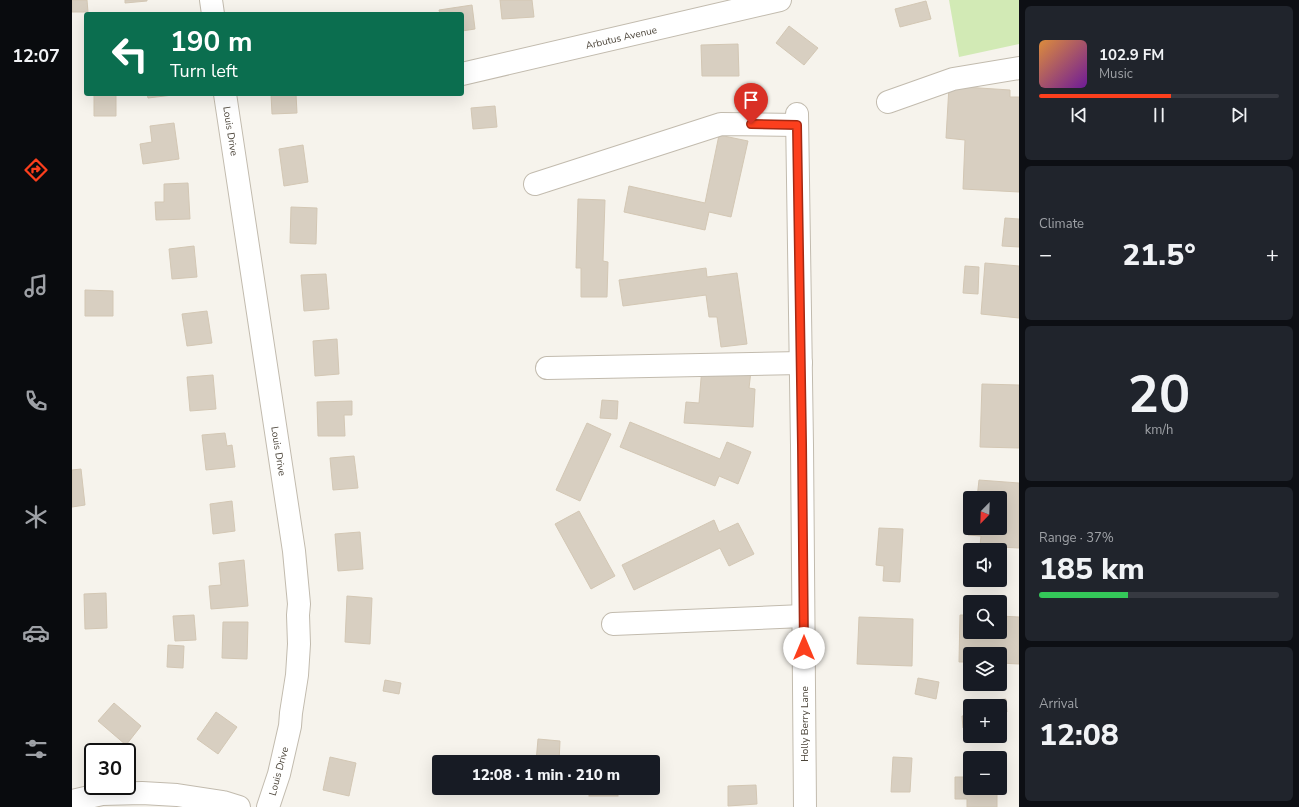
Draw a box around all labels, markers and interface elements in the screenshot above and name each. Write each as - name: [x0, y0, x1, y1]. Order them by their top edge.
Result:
- text: 190 m: [170, 23, 253, 61]
- street label: Arbutus Avenue: [584, 23, 658, 53]
- icon: left: [104, 28, 156, 80]
- text: 12:07: [12, 44, 60, 68]
- text: 102.9 FM: [1099, 45, 1164, 65]
- text: Turn left: [170, 59, 238, 83]
- text: Music: [1099, 65, 1133, 83]
- pin: [734, 83, 768, 124]
- icon: arrive: [740, 89, 762, 111]
- icon: previous: [1068, 104, 1090, 126]
- icon: pause: [1148, 104, 1170, 126]
- icon: next: [1228, 104, 1250, 126]
- street label: Louis Drive: [219, 105, 241, 157]
- icon: directions: [22, 156, 50, 184]
- text: Climate: [1039, 215, 1084, 233]
- text: 21.5°: [1122, 235, 1196, 276]
- text: −: [1039, 240, 1052, 270]
- text: +: [1266, 240, 1279, 270]
- icon: music: [22, 272, 50, 300]
- text: 20: [1128, 359, 1190, 430]
- icon: phone: [22, 387, 50, 415]
- text: km/h: [1145, 421, 1173, 439]
- street label: Louis Drive: [267, 425, 289, 477]
- north arrow: [963, 491, 1007, 535]
- map controls: [963, 491, 1007, 795]
- icon: climate: [22, 503, 50, 531]
- text: Range · 37%: [1039, 529, 1114, 547]
- button: sound: [963, 543, 1007, 587]
- text: 185 km: [1039, 549, 1145, 590]
- button: search: [963, 595, 1007, 639]
- icon: car: [22, 619, 50, 647]
- position arrow: [783, 627, 825, 669]
- button: layers: [963, 647, 1007, 691]
- street label: Holly Berry Lane: [798, 686, 812, 762]
- text: Arrival: [1039, 695, 1078, 713]
- button: +: [963, 699, 1007, 743]
- text: 12:08: [1039, 715, 1119, 756]
- icon: filters: [22, 735, 50, 763]
- speed limit sign: 30: [84, 743, 136, 795]
- street label: Louis Drive: [266, 745, 292, 797]
- button: −: [963, 751, 1007, 795]
- text: 12:08 · 1 min · 210 m: [472, 765, 620, 785]

